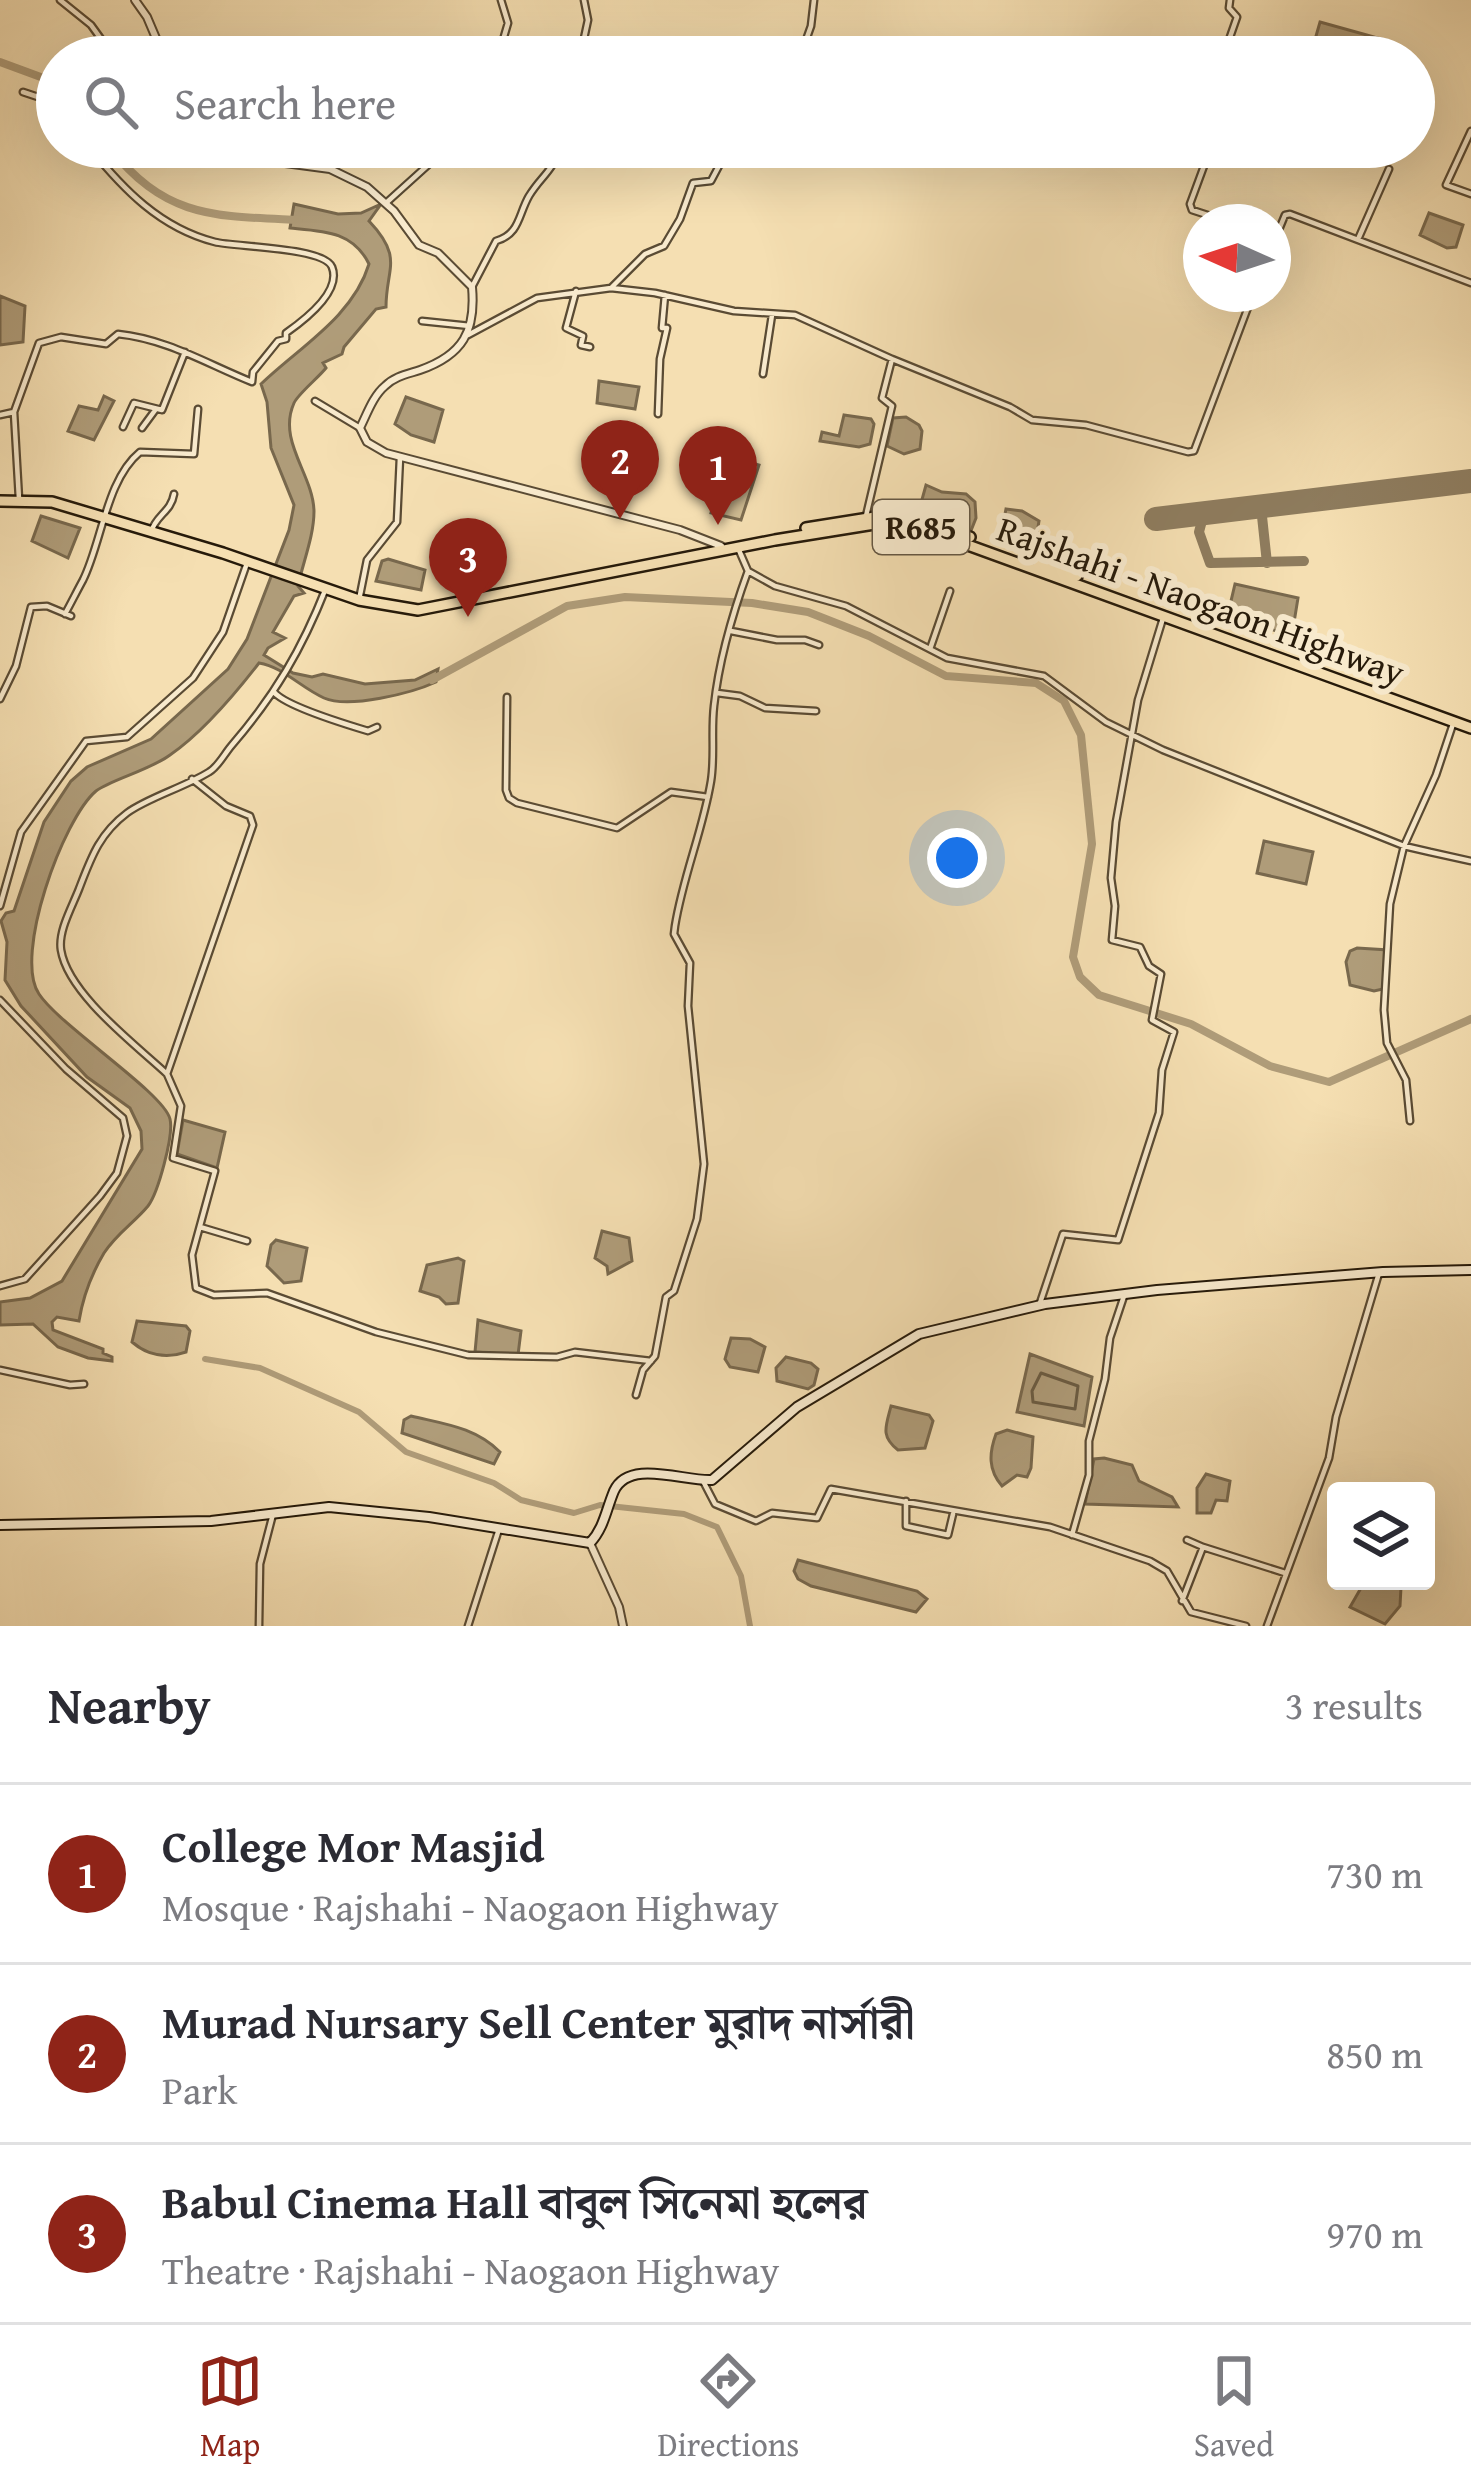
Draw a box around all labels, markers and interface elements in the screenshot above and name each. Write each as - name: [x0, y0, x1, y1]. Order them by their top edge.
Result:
- search box: [36, 36, 1435, 168]
- icon: search: [78, 69, 144, 135]
- text: Search here: [174, 70, 396, 135]
- north arrow: [1183, 204, 1291, 312]
- pin: 2: [581, 420, 659, 519]
- pin: 1: [679, 426, 757, 525]
- road number: R685: [873, 500, 969, 554]
- street label: Rajshahi - Naogaon Highway: [990, 501, 1412, 698]
- pin: 3: [429, 518, 507, 617]
- your location: [927, 828, 987, 888]
- map controls: [1327, 1482, 1435, 1590]
- button: layers: [1327, 1482, 1435, 1590]
- text: Nearby: [48, 1667, 211, 1742]
- text: 3 results: [1285, 1676, 1423, 1733]
- text: College Mor Masjid: [162, 1813, 545, 1878]
- text: 1: [77, 1845, 97, 1902]
- text: 730 m: [1326, 1845, 1423, 1902]
- text: Mosque · Rajshahi - Naogaon Highway: [162, 1878, 779, 1935]
- text: Murad Nursary Sell Center মুরাদ নার্সারী: [162, 1989, 915, 2054]
- text: 2: [77, 2025, 97, 2082]
- text: 850 m: [1326, 2025, 1423, 2082]
- text: Park: [162, 2061, 237, 2118]
- text: Babul Cinema Hall বাবুল সিনেমা হলের: [162, 2169, 868, 2234]
- text: 3: [77, 2205, 97, 2262]
- text: 970 m: [1326, 2205, 1423, 2262]
- text: Theatre · Rajshahi - Naogaon Highway: [162, 2241, 779, 2298]
- tab: Map: [197, 2348, 263, 2468]
- tab: Directions: [658, 2348, 799, 2468]
- tab: Saved: [1194, 2348, 1274, 2468]

